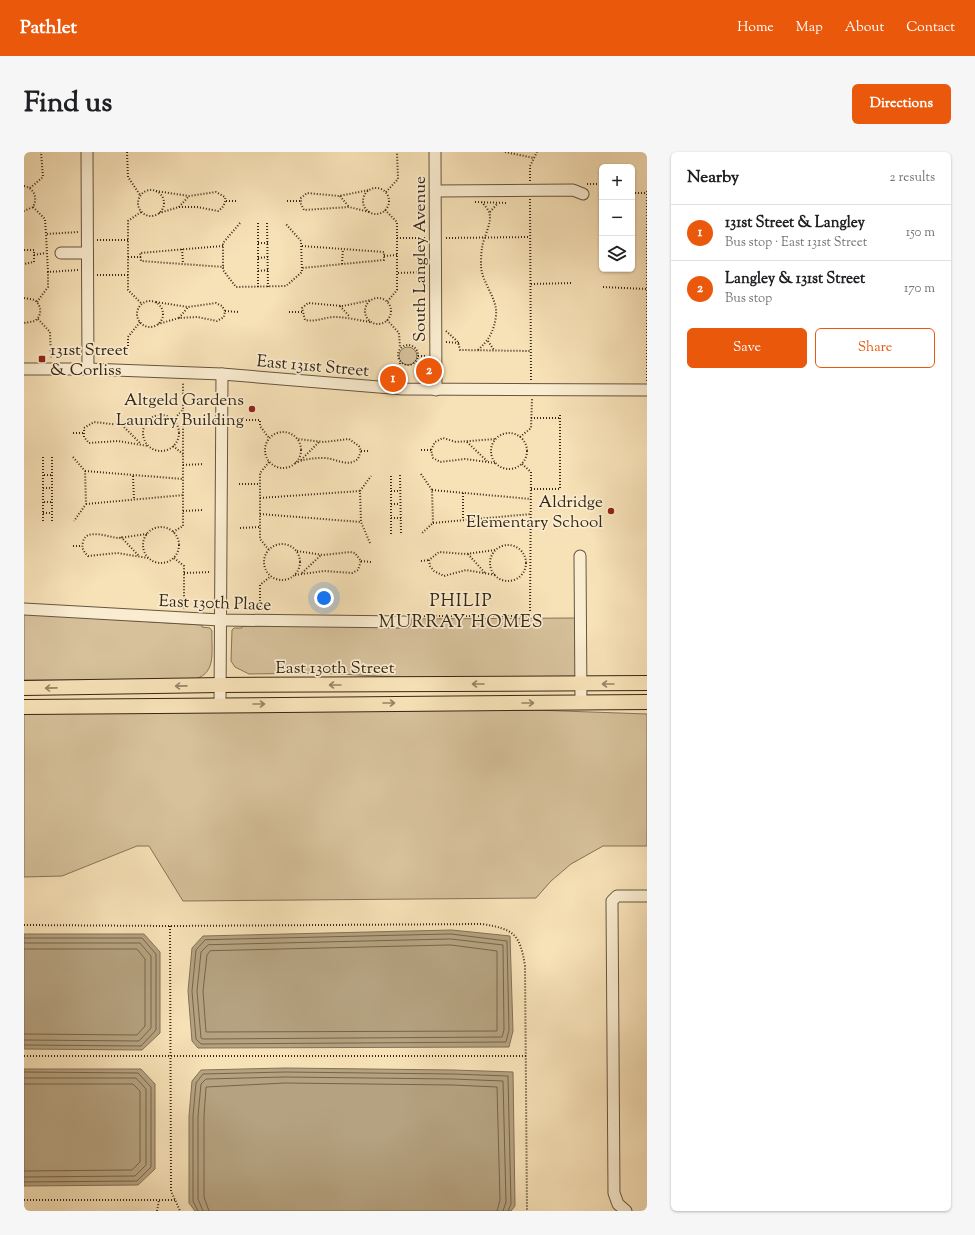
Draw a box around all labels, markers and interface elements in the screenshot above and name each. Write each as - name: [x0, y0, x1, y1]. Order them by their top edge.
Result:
- text: Pathlet: [20, 15, 77, 42]
- text: Home: [737, 18, 774, 38]
- text: Map: [796, 18, 823, 38]
- text: About: [845, 18, 884, 38]
- text: Contact: [906, 18, 955, 38]
- text: Find us: [24, 84, 112, 124]
- button: Directions: [852, 84, 951, 124]
- map controls: [599, 164, 635, 272]
- button: +: [599, 164, 635, 200]
- text: Nearby: [687, 166, 739, 190]
- text: 2 results: [890, 169, 935, 187]
- street label: South Langley Avenue: [409, 176, 433, 342]
- button: −: [599, 200, 635, 236]
- text: 131st Street & Langley: [725, 213, 865, 234]
- text: 1: [698, 224, 702, 242]
- text: 150 m: [906, 224, 935, 242]
- text: Bus stop · East 131st Street: [725, 234, 867, 252]
- button: layers: [599, 236, 635, 272]
- text: Langley & 131st Street: [725, 269, 865, 290]
- text: 2: [697, 280, 703, 298]
- text: 170 m: [904, 280, 935, 298]
- text: Bus stop: [725, 290, 772, 308]
- button: Save: [687, 328, 807, 368]
- button: Share: [815, 328, 935, 368]
- place label: 131st Street & Corliss: [50, 339, 129, 383]
- street label: East 131st Street: [256, 350, 370, 384]
- marker: 131st Street & Corliss: [37, 354, 47, 364]
- pin: 2: [416, 356, 442, 386]
- pin: 1: [380, 364, 406, 394]
- place label: Altgeld Gardens Laundry Building: [116, 389, 244, 433]
- marker: Altgeld Gardens Laundry Building: [247, 404, 257, 414]
- place label: Aldridge Elementary School: [466, 491, 603, 535]
- marker: Aldridge Elementary School: [606, 506, 616, 516]
- your location: [314, 588, 334, 608]
- district label: PHILIP MURRAY HOMES: [378, 589, 544, 636]
- street label: East 130th Place: [158, 590, 272, 618]
- street label: East 130th Street: [276, 657, 395, 681]
- one-way arrow: [472, 680, 485, 688]
- one-way arrow: [602, 680, 615, 688]
- one-way arrow: [329, 681, 342, 689]
- one-way arrow: [175, 682, 188, 690]
- one-way arrow: [45, 684, 58, 692]
- one-way arrow: [382, 699, 395, 707]
- one-way arrow: [521, 699, 534, 707]
- one-way arrow: [252, 700, 265, 708]

